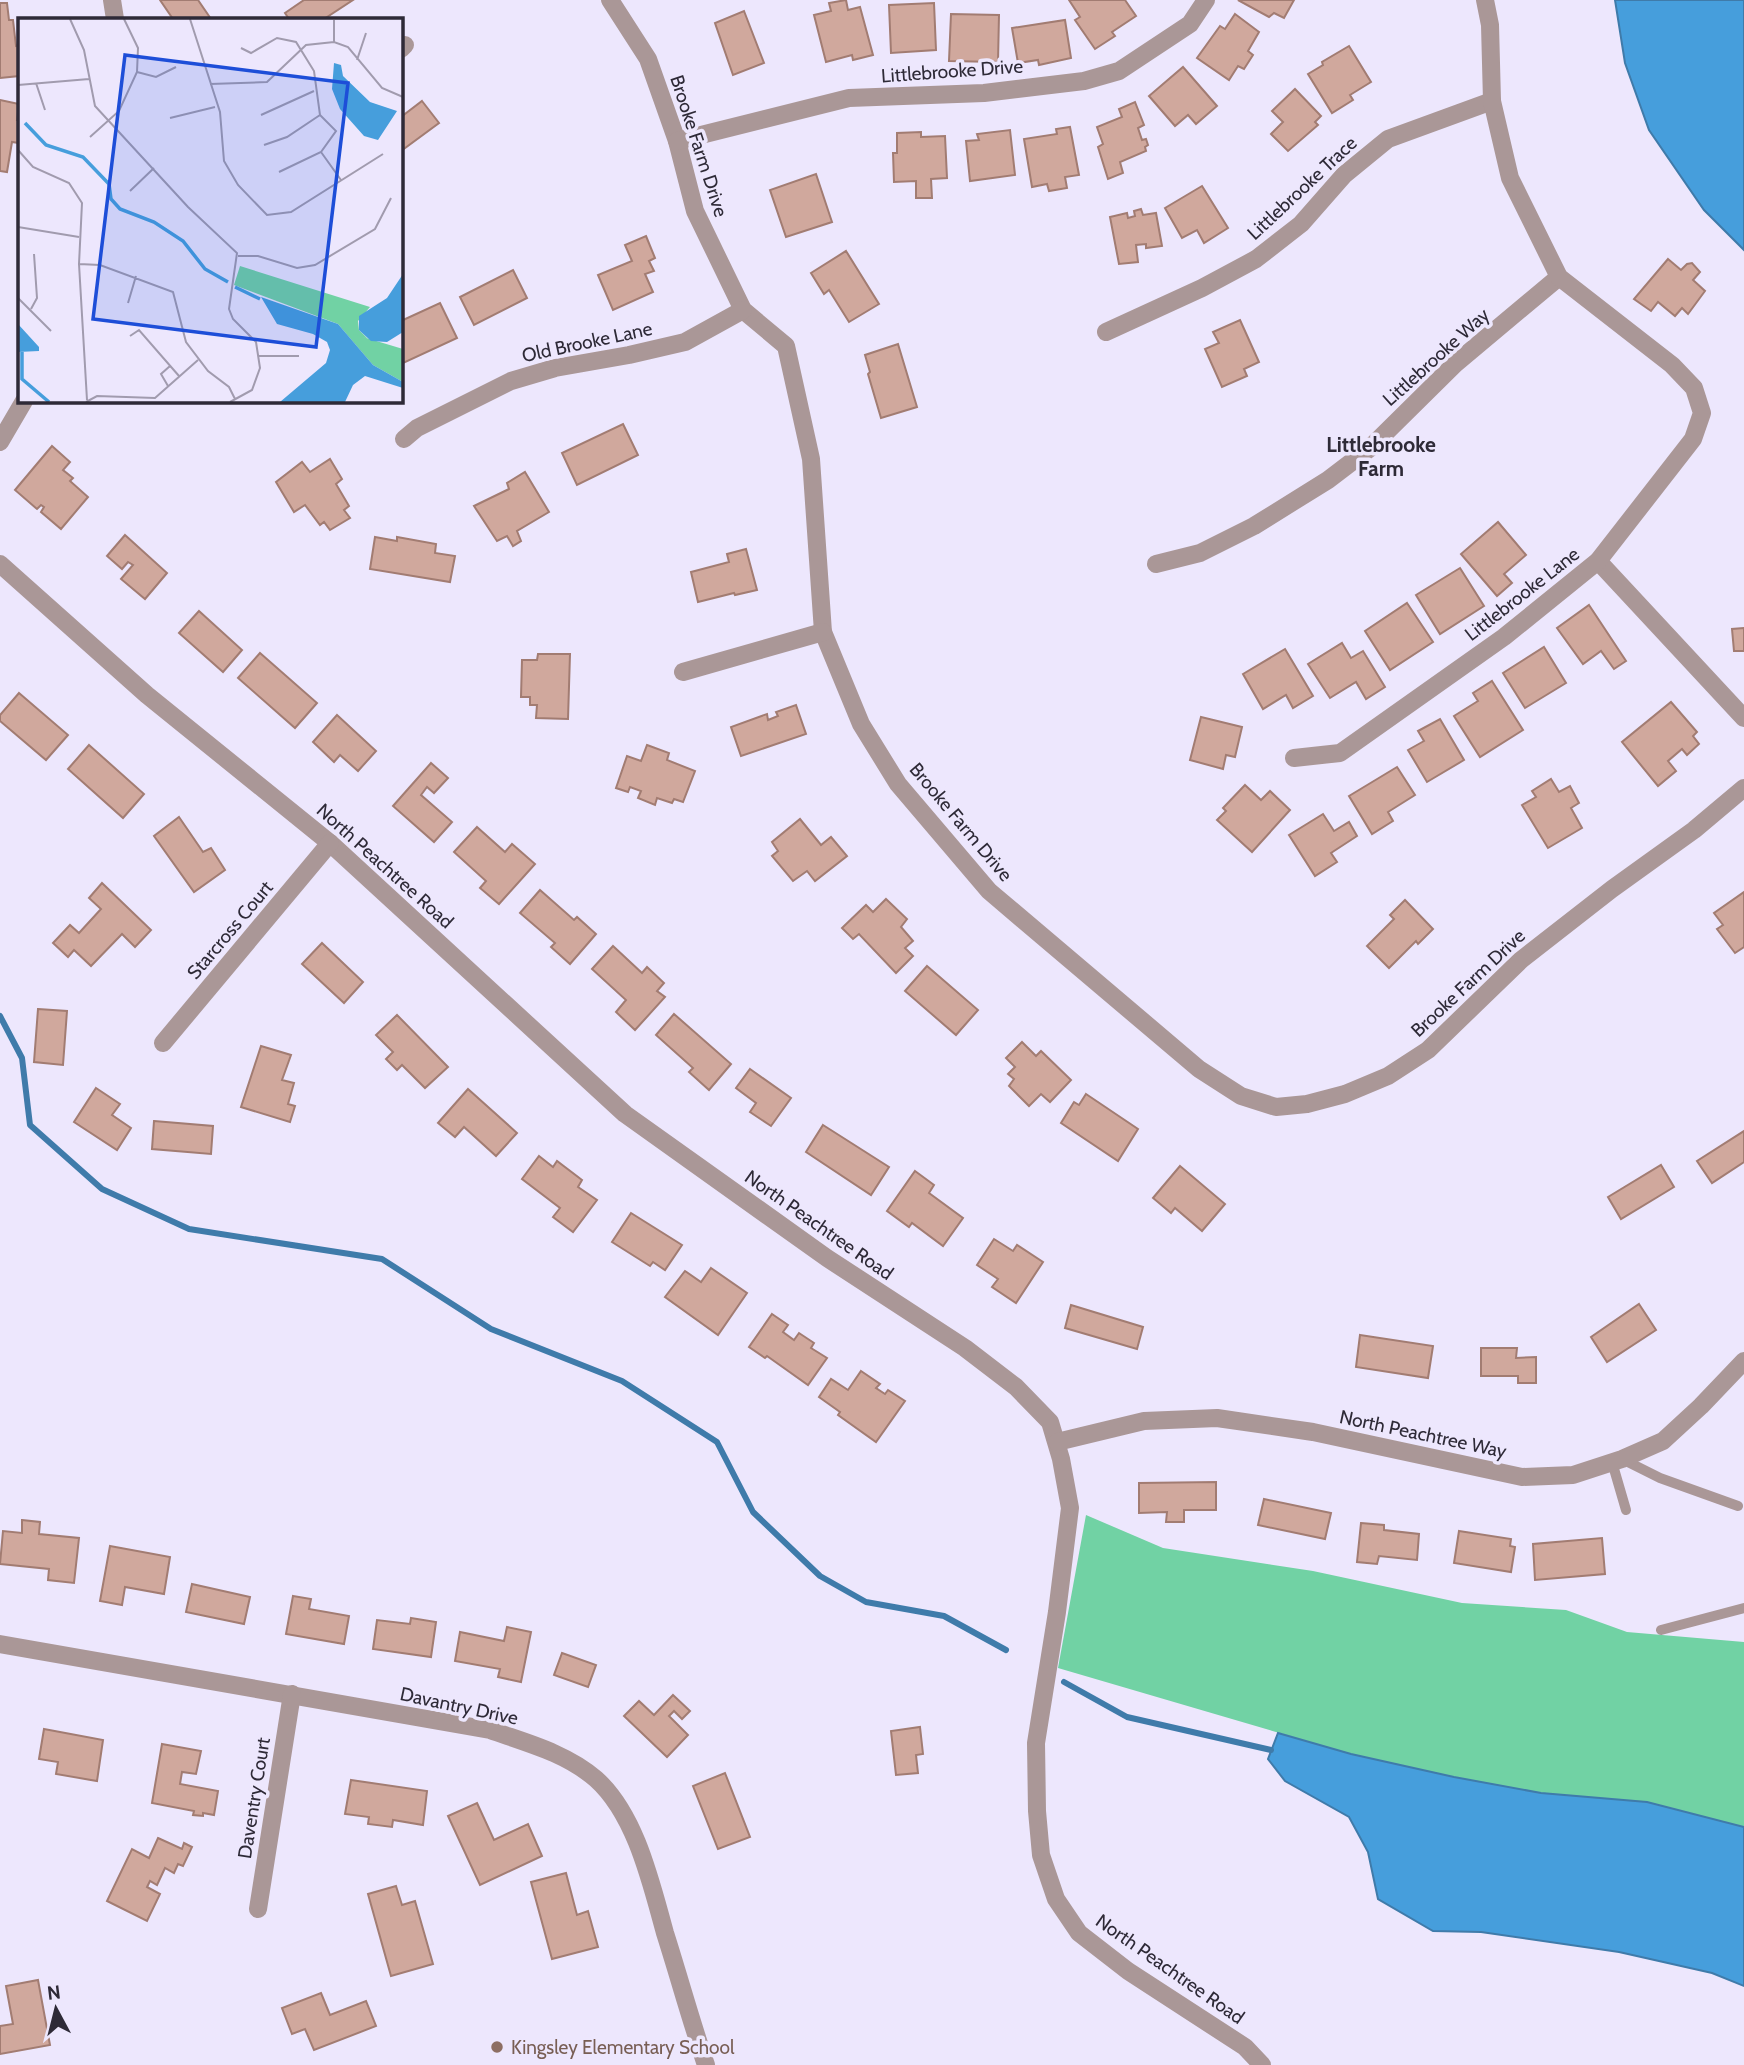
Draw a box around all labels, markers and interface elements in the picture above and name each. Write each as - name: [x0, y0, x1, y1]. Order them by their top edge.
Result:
- inset map: [18, 18, 402, 402]
- street label: Littlebrooke Drive: [880, 55, 1024, 87]
- street label: Brooke Farm Drive: [665, 72, 733, 220]
- street label: Littlebrooke Trace: [1242, 131, 1362, 245]
- street label: Littlebrooke Way: [1378, 303, 1494, 411]
- street label: Old Brooke Lane: [520, 317, 655, 367]
- district label: Littlebrooke Farm: [1326, 432, 1436, 481]
- street label: Littlebrooke Lane: [1460, 542, 1584, 646]
- street label: Brooke Farm Drive: [905, 758, 1017, 886]
- street label: North Peachtree Road: [312, 799, 458, 933]
- street label: Starcross Court: [182, 876, 278, 984]
- street label: Brooke Farm Drive: [1406, 924, 1530, 1042]
- street label: North Peachtree Road: [740, 1165, 898, 1285]
- street label: North Peachtree Way: [1337, 1405, 1509, 1463]
- street label: Davantry Drive: [398, 1682, 520, 1730]
- street label: Daventry Court: [233, 1735, 275, 1860]
- street label: North Peachtree Road: [1091, 1909, 1249, 2029]
- north arrow: [21, 1974, 91, 2044]
- text: N: [46, 1980, 62, 2005]
- place label: Kingsley Elementary School: [511, 2036, 735, 2059]
- marker: Kingsley Elementary School: [489, 2039, 505, 2055]

